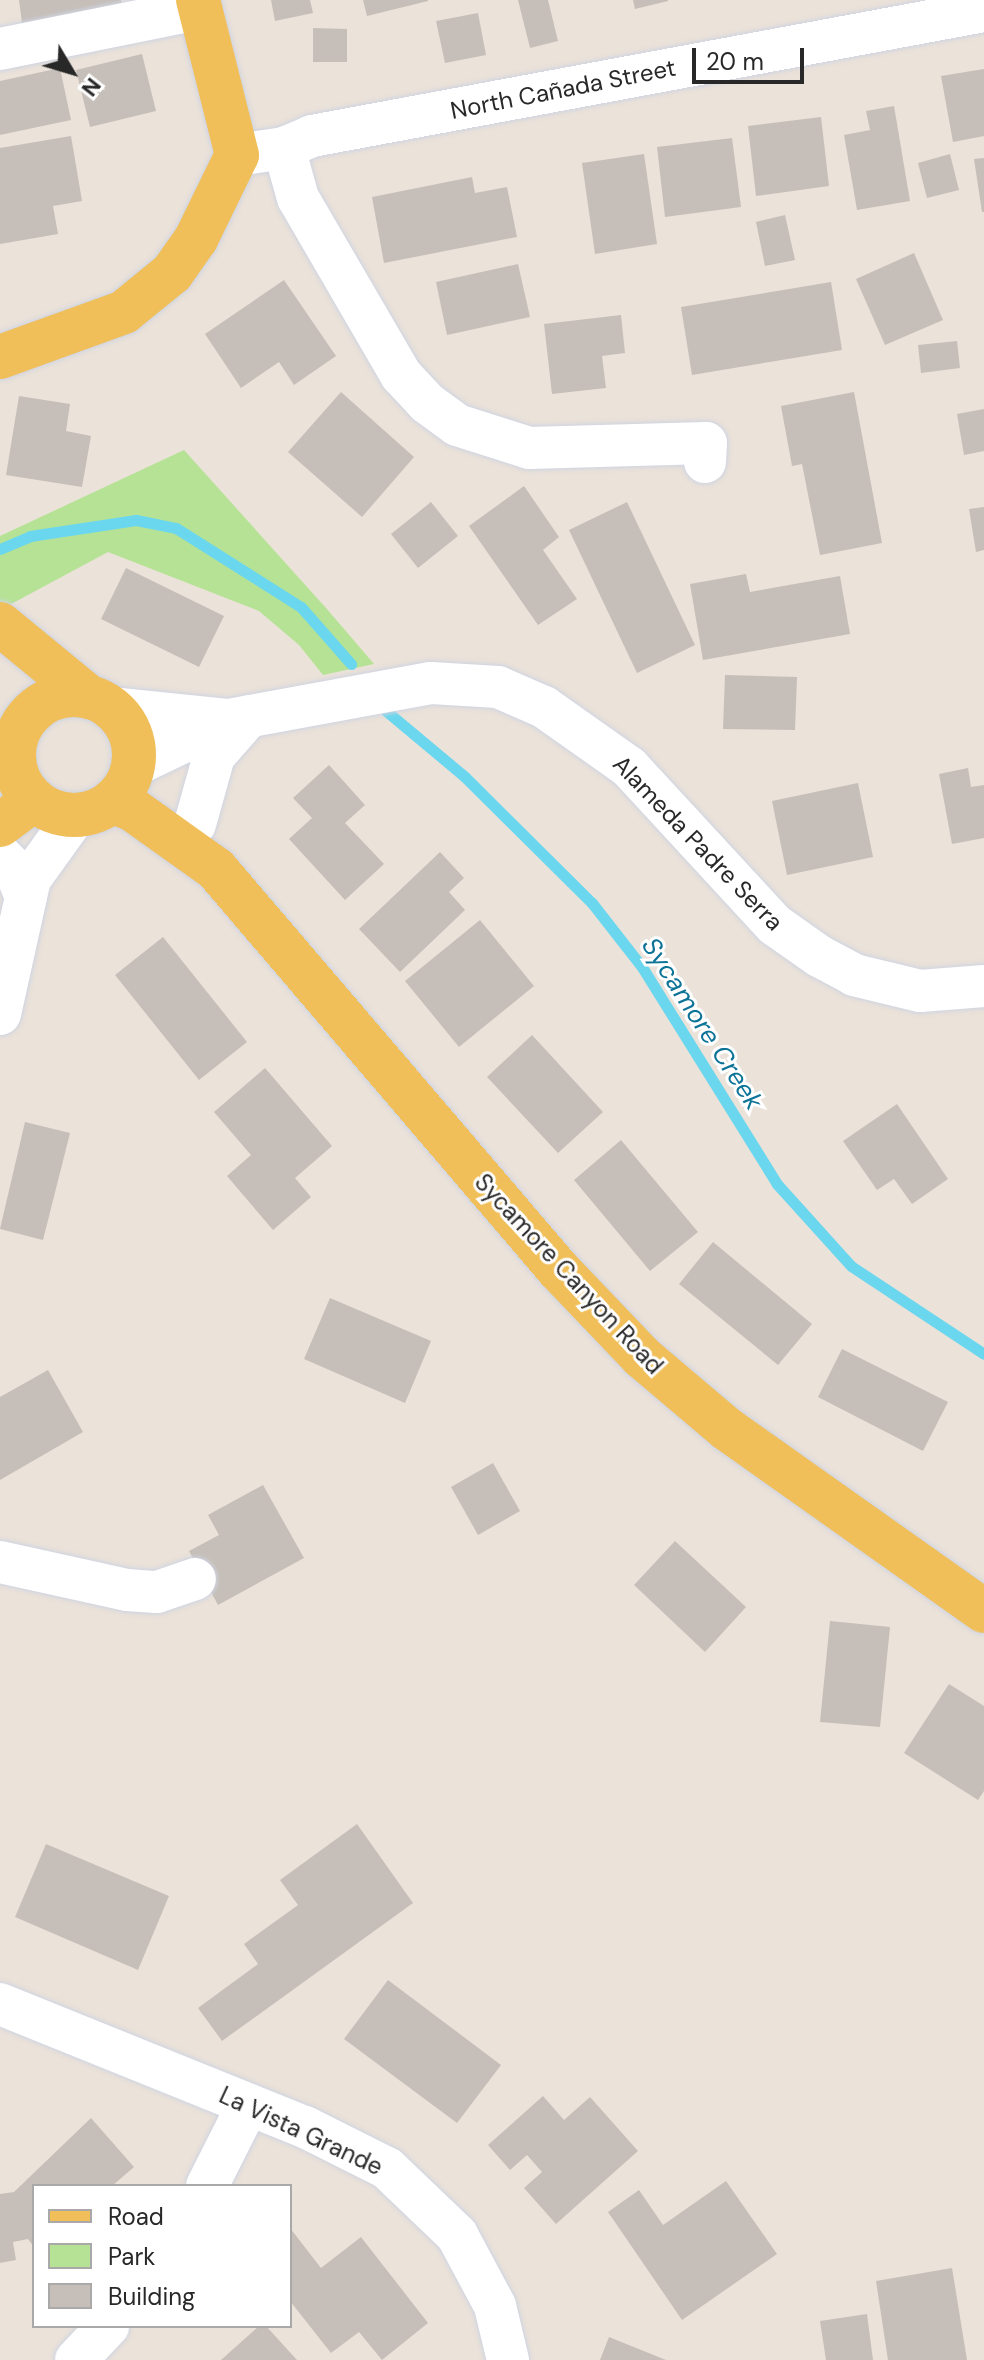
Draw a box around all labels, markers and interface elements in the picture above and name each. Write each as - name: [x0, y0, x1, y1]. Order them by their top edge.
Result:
- north arrow: [32, 32, 112, 112]
- scale bar: [696, 32, 808, 82]
- text: 20 m: [706, 46, 764, 77]
- street label: North Cañada Street: [448, 53, 678, 125]
- text: N: [75, 72, 108, 102]
- street label: Alameda Padre Serra: [607, 750, 789, 936]
- water label: Sycamore Creek: [635, 932, 769, 1116]
- street label: Sycamore Canyon Road: [469, 1168, 669, 1380]
- street label: La Vista Grande: [215, 2081, 387, 2181]
- legend: [32, 2184, 292, 2328]
- text: Road: [108, 2201, 164, 2232]
- text: Park: [108, 2241, 155, 2272]
- text: Building: [108, 2281, 195, 2312]

